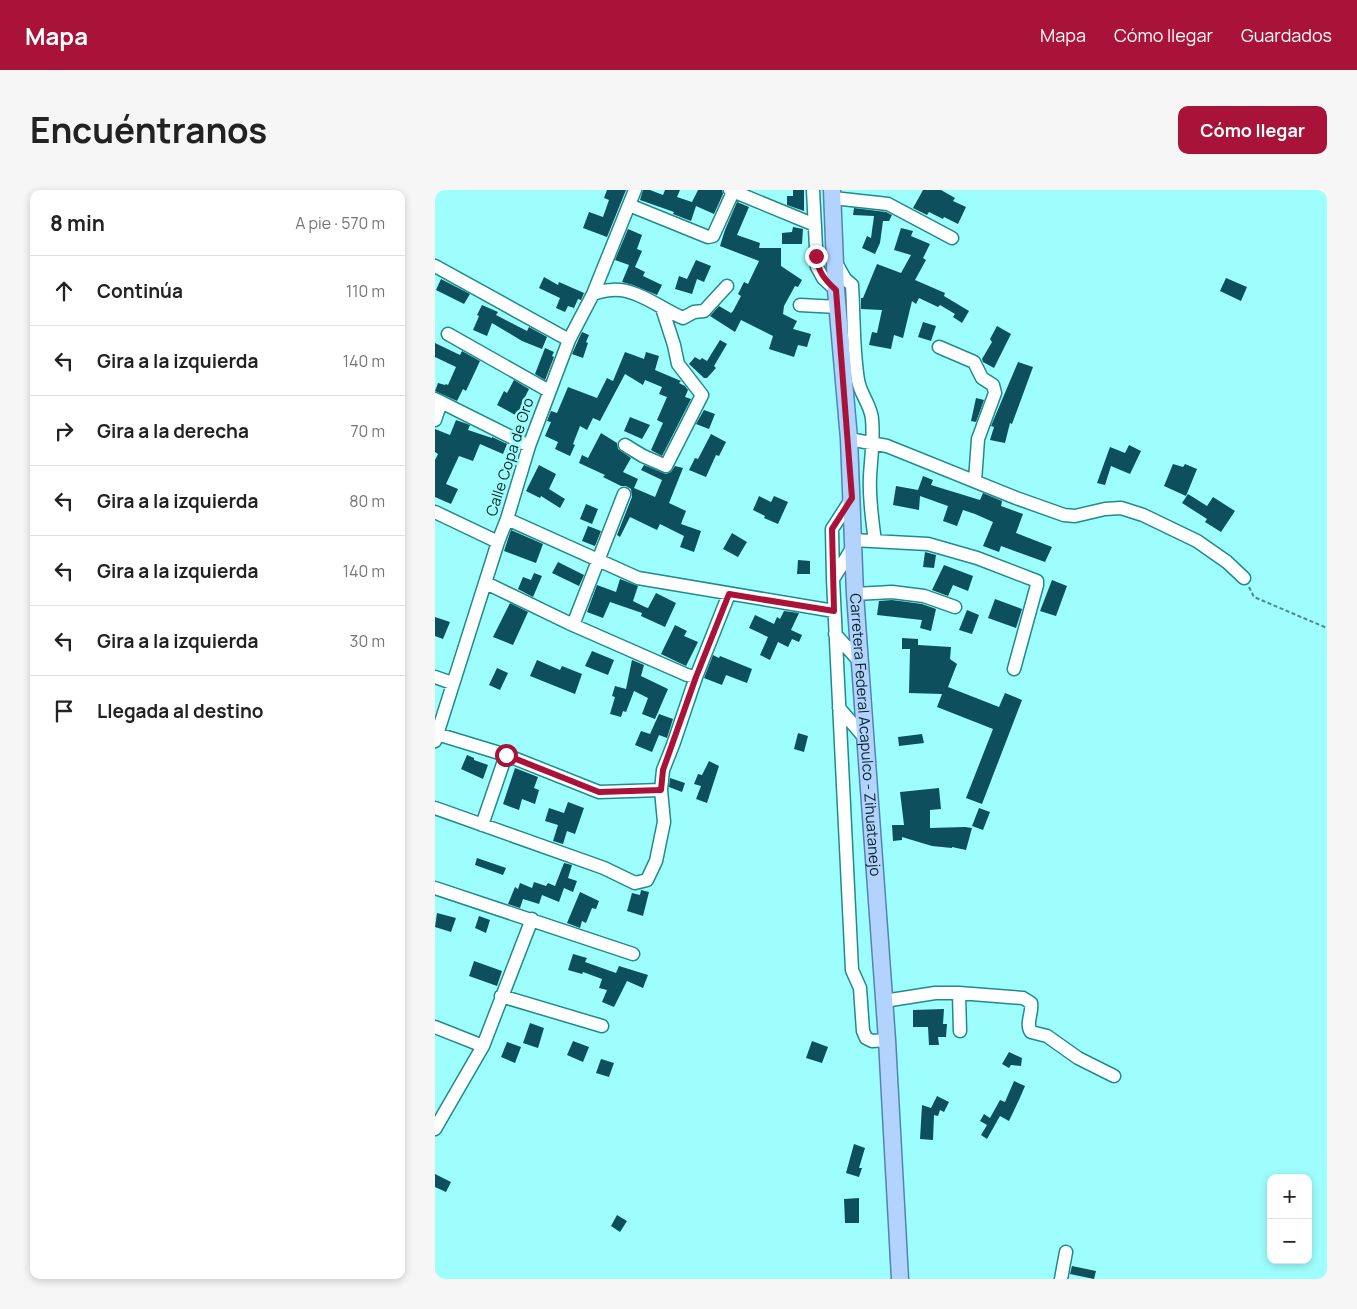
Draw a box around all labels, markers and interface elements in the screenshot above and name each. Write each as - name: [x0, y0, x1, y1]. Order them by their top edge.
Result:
- text: Mapa: [25, 19, 88, 52]
- text: Mapa: [1040, 23, 1086, 47]
- text: Cómo llegar: [1114, 23, 1213, 47]
- text: Guardados: [1241, 23, 1332, 47]
- text: Encuéntranos: [30, 106, 267, 154]
- button: Cómo llegar: [1178, 106, 1327, 154]
- text: 8 min: [50, 209, 105, 237]
- text: A pie · 570 m: [295, 212, 385, 234]
- route end: [805, 245, 828, 268]
- icon: ahead: [50, 277, 78, 305]
- text: Continúa: [97, 278, 183, 304]
- text: 110 m: [346, 280, 385, 302]
- icon: left: [50, 347, 78, 375]
- text: Gira a la izquierda: [97, 348, 258, 374]
- text: 140 m: [343, 350, 385, 372]
- street label: Calle Copa de Oro: [480, 395, 539, 519]
- icon: right: [50, 417, 78, 445]
- text: Gira a la derecha: [97, 418, 249, 444]
- text: 70 m: [350, 420, 385, 442]
- icon: left: [50, 487, 78, 515]
- text: Gira a la izquierda: [97, 488, 258, 514]
- text: 80 m: [349, 490, 385, 512]
- icon: left: [50, 557, 78, 585]
- text: Gira a la izquierda: [97, 558, 258, 584]
- text: 140 m: [343, 560, 385, 582]
- street label: Carretera Federal Acapulco - Zihuatanejo: [845, 593, 886, 877]
- icon: left: [50, 627, 78, 655]
- text: Gira a la izquierda: [97, 628, 258, 654]
- text: 30 m: [350, 630, 385, 652]
- icon: arrive: [50, 697, 78, 725]
- text: Llegada al destino: [97, 698, 264, 724]
- route start: [495, 744, 518, 767]
- map controls: [1267, 1174, 1312, 1264]
- button: +: [1267, 1174, 1312, 1219]
- button: −: [1267, 1219, 1312, 1264]

